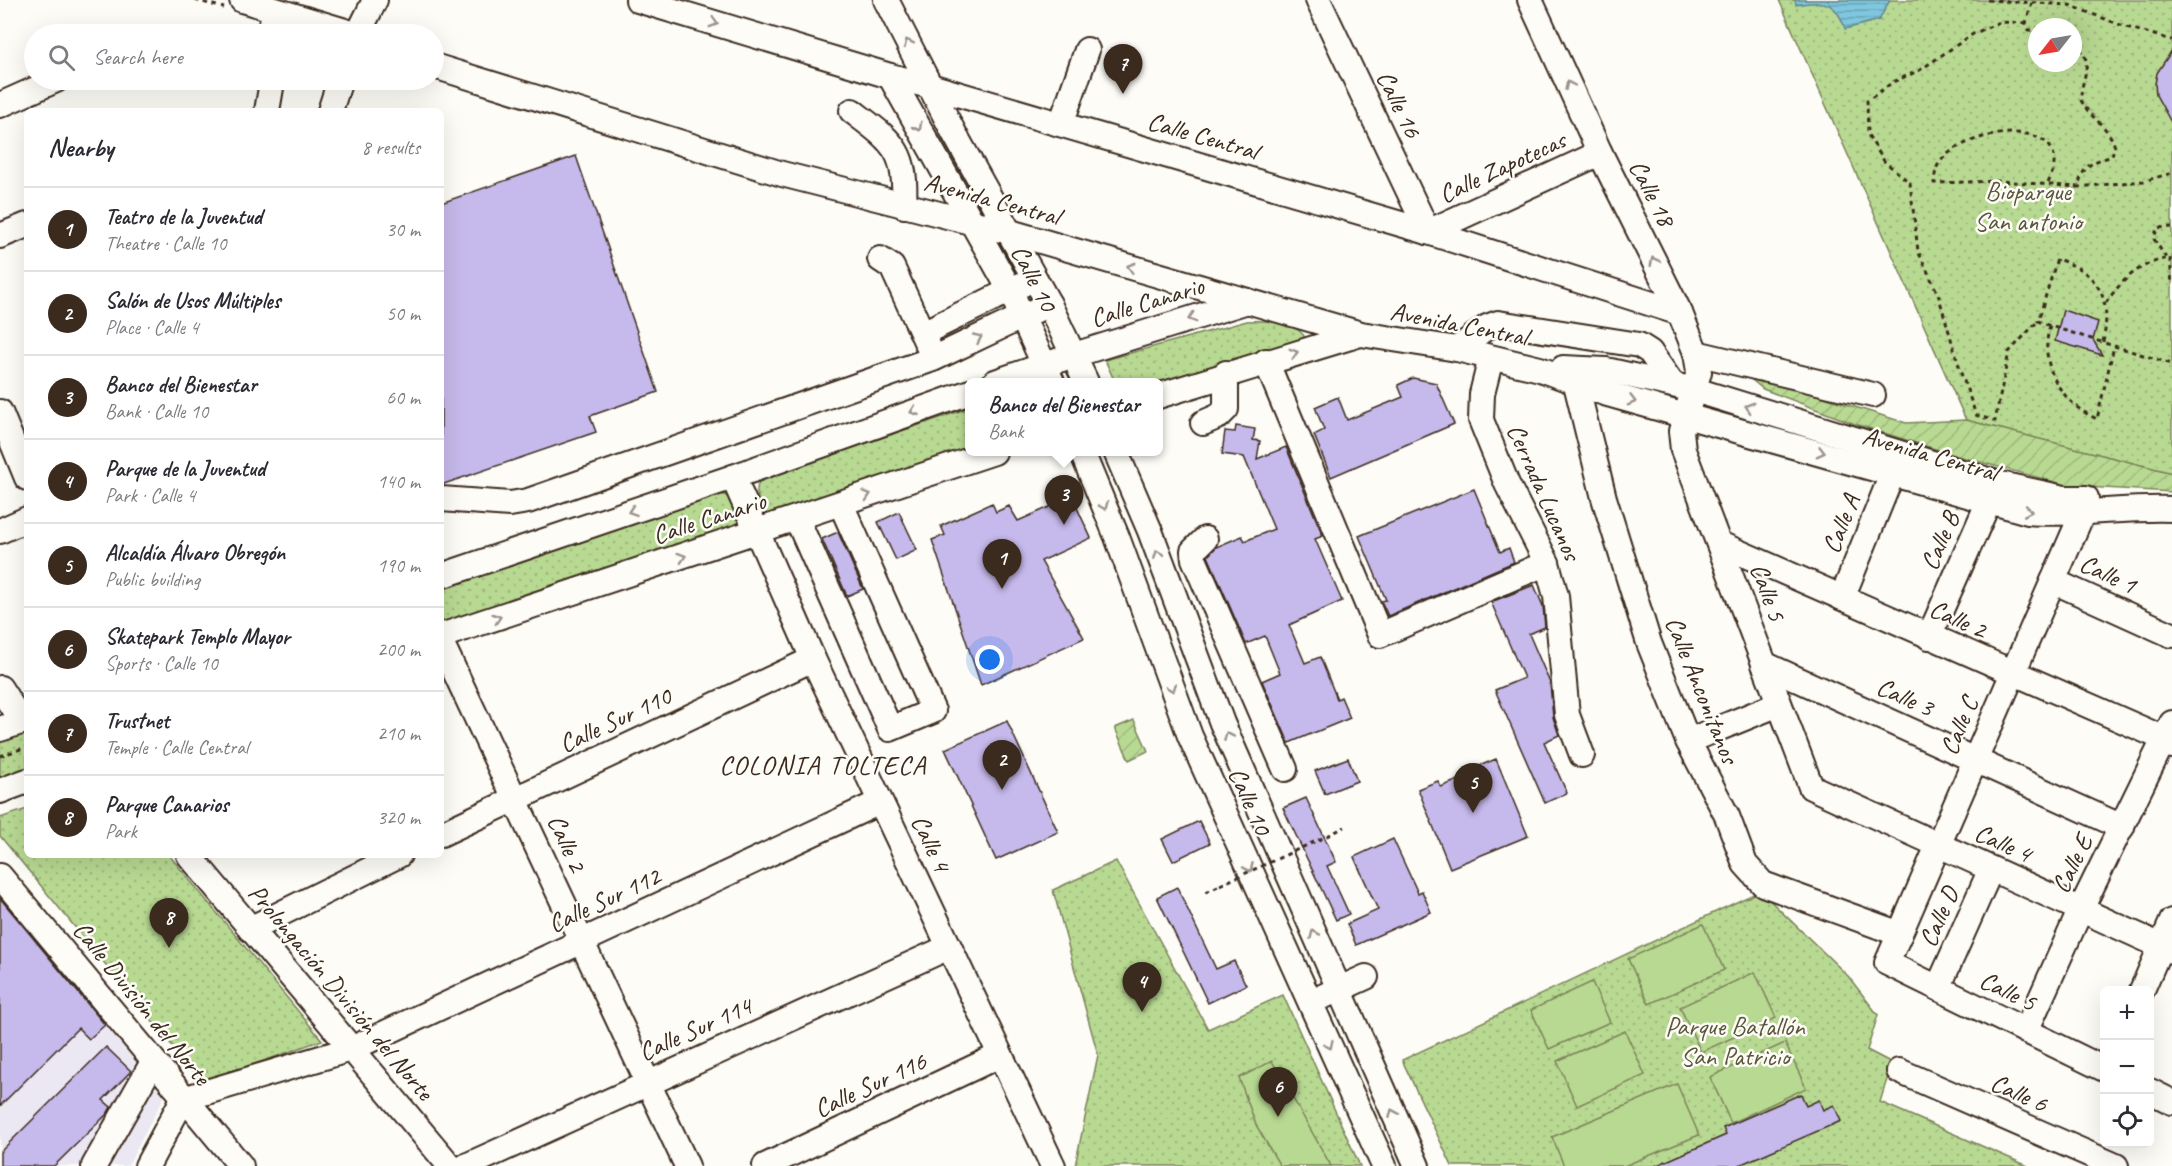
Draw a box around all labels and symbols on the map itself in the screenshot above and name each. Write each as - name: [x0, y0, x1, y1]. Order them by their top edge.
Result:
- one-way arrow: [708, 16, 719, 28]
- north arrow: [2028, 18, 2082, 72]
- one-way arrow: [904, 39, 915, 49]
- pin: 7: [1104, 44, 1142, 94]
- street label: Calle 16: [1369, 65, 1430, 144]
- one-way arrow: [1564, 80, 1576, 91]
- street label: Calle Central: [1144, 104, 1267, 169]
- one-way arrow: [911, 121, 923, 132]
- street label: Calle Zapotecas: [1433, 122, 1573, 211]
- street label: Calle 18: [1621, 154, 1684, 234]
- street label: Avenida Central: [921, 165, 1068, 234]
- park label: Bioparque San antonio: [1974, 175, 2085, 238]
- street label: Calle 10: [1003, 239, 1066, 319]
- one-way arrow: [1649, 256, 1661, 267]
- one-way arrow: [1126, 262, 1137, 274]
- street label: Calle Canario: [1086, 269, 1209, 335]
- street label: Avenida Central: [1388, 295, 1535, 354]
- one-way arrow: [1187, 311, 1198, 323]
- one-way arrow: [972, 333, 983, 345]
- one-way arrow: [1289, 347, 1299, 360]
- one-way arrow: [1627, 393, 1637, 406]
- one-way arrow: [1744, 401, 1755, 414]
- one-way arrow: [910, 404, 920, 417]
- street label: Cerrada Lucanos: [1499, 419, 1590, 567]
- street label: Avenida Central: [1859, 419, 2006, 490]
- one-way arrow: [1815, 445, 1826, 457]
- pin: 3: [1044, 476, 1084, 525]
- street label: Calle Canario: [648, 484, 771, 552]
- street label: Calle A: [1814, 488, 1868, 558]
- one-way arrow: [861, 489, 872, 502]
- one-way arrow: [1097, 499, 1109, 510]
- one-way arrow: [627, 504, 638, 517]
- one-way arrow: [2024, 504, 2033, 516]
- street label: Calle B: [1913, 505, 1968, 575]
- pin: 1: [982, 540, 1022, 589]
- street label: Calle 1: [2074, 547, 2143, 602]
- one-way arrow: [1153, 549, 1166, 560]
- one-way arrow: [676, 551, 687, 564]
- street label: Calle 5: [1742, 559, 1794, 627]
- street label: Calle 2: [1924, 592, 1994, 647]
- street label: Calle Anconitanos: [1658, 612, 1747, 770]
- one-way arrow: [491, 613, 501, 625]
- your location: [975, 645, 1004, 674]
- street label: Calle 3: [1871, 670, 1941, 725]
- street label: Calle Sur 110: [554, 679, 679, 760]
- one-way arrow: [1165, 682, 1178, 693]
- street label: Calle C: [1932, 689, 1987, 760]
- one-way arrow: [1223, 732, 1235, 743]
- pin: 2: [982, 740, 1022, 790]
- district label: COLONIA TOLTECA: [719, 748, 927, 782]
- street label: Calle 10: [1221, 762, 1280, 842]
- pin: 5: [1454, 764, 1492, 813]
- street label: Calle 2: [540, 809, 595, 879]
- street label: Calle 4: [904, 809, 959, 879]
- street label: Calle 4: [1969, 816, 2039, 871]
- street label: Calle E: [2044, 826, 2102, 899]
- street label: Calle Sur 112: [543, 859, 668, 940]
- one-way arrow: [1241, 861, 1253, 872]
- street label: Prolongación División del Norte: [241, 877, 442, 1108]
- street label: Calle D: [1911, 880, 1968, 952]
- pin: 8: [150, 898, 188, 948]
- street label: Calle División del Norte: [66, 914, 219, 1093]
- one-way arrow: [1309, 930, 1321, 941]
- pin: 4: [1122, 962, 1162, 1012]
- street label: Calle 5: [1974, 963, 2043, 1019]
- street label: Calle Sur 114: [633, 989, 759, 1069]
- park label: Parque Batallón San Patricio: [1665, 1010, 1806, 1073]
- one-way arrow: [1322, 1039, 1334, 1050]
- street label: Calle Sur 116: [809, 1044, 933, 1125]
- street label: Calle 6: [1985, 1066, 2054, 1121]
- pin: 6: [1258, 1068, 1298, 1117]
- one-way arrow: [1389, 1108, 1401, 1119]

